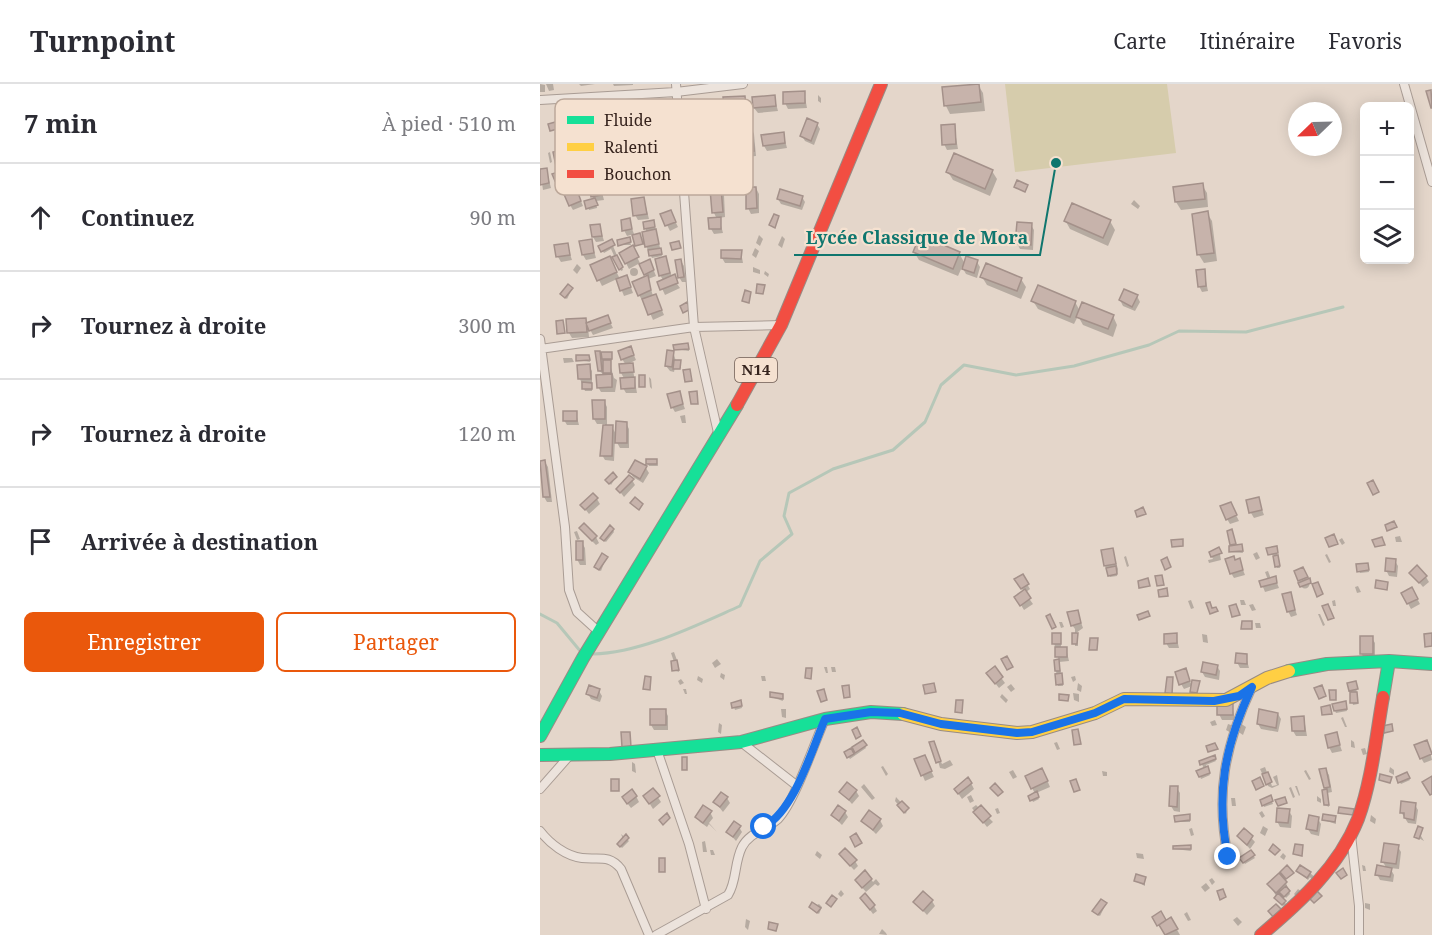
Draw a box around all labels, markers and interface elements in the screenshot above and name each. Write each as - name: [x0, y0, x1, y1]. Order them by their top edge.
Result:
- text: Turnpoint: [30, 22, 175, 60]
- text: Carte: [1113, 27, 1167, 55]
- text: Itinéraire: [1200, 27, 1295, 55]
- text: Favoris: [1328, 27, 1402, 55]
- legend: [555, 99, 753, 195]
- north arrow: [1288, 102, 1342, 156]
- map controls: [1360, 102, 1414, 264]
- button: +: [1360, 102, 1414, 156]
- text: 7 min: [24, 105, 98, 141]
- text: Fluide: [604, 109, 652, 131]
- text: À pied · 510 m: [382, 110, 516, 137]
- text: Ralenti: [604, 136, 658, 158]
- button: −: [1360, 156, 1414, 210]
- text: Bouchon: [604, 163, 671, 185]
- icon: ahead: [24, 201, 57, 234]
- text: Continuez: [81, 202, 194, 232]
- text: 90 m: [470, 204, 516, 231]
- button: layers: [1360, 210, 1414, 264]
- callout: Lycée Classique de Mora: [794, 219, 1040, 255]
- text: Lycée Classique de Mora: [806, 225, 1028, 249]
- icon: right: [24, 309, 57, 342]
- text: Tournez à droite: [81, 310, 266, 340]
- text: 300 m: [458, 312, 516, 339]
- road number: N14: [735, 358, 777, 382]
- icon: right: [24, 417, 57, 450]
- text: Tournez à droite: [81, 418, 266, 448]
- text: 120 m: [458, 420, 516, 447]
- icon: arrive: [24, 525, 57, 558]
- text: Arrivée à destination: [81, 526, 318, 556]
- button: Enregistrer: [24, 612, 264, 672]
- button: Partager: [276, 612, 516, 672]
- route start: [750, 813, 776, 839]
- route end: [1214, 843, 1240, 869]

